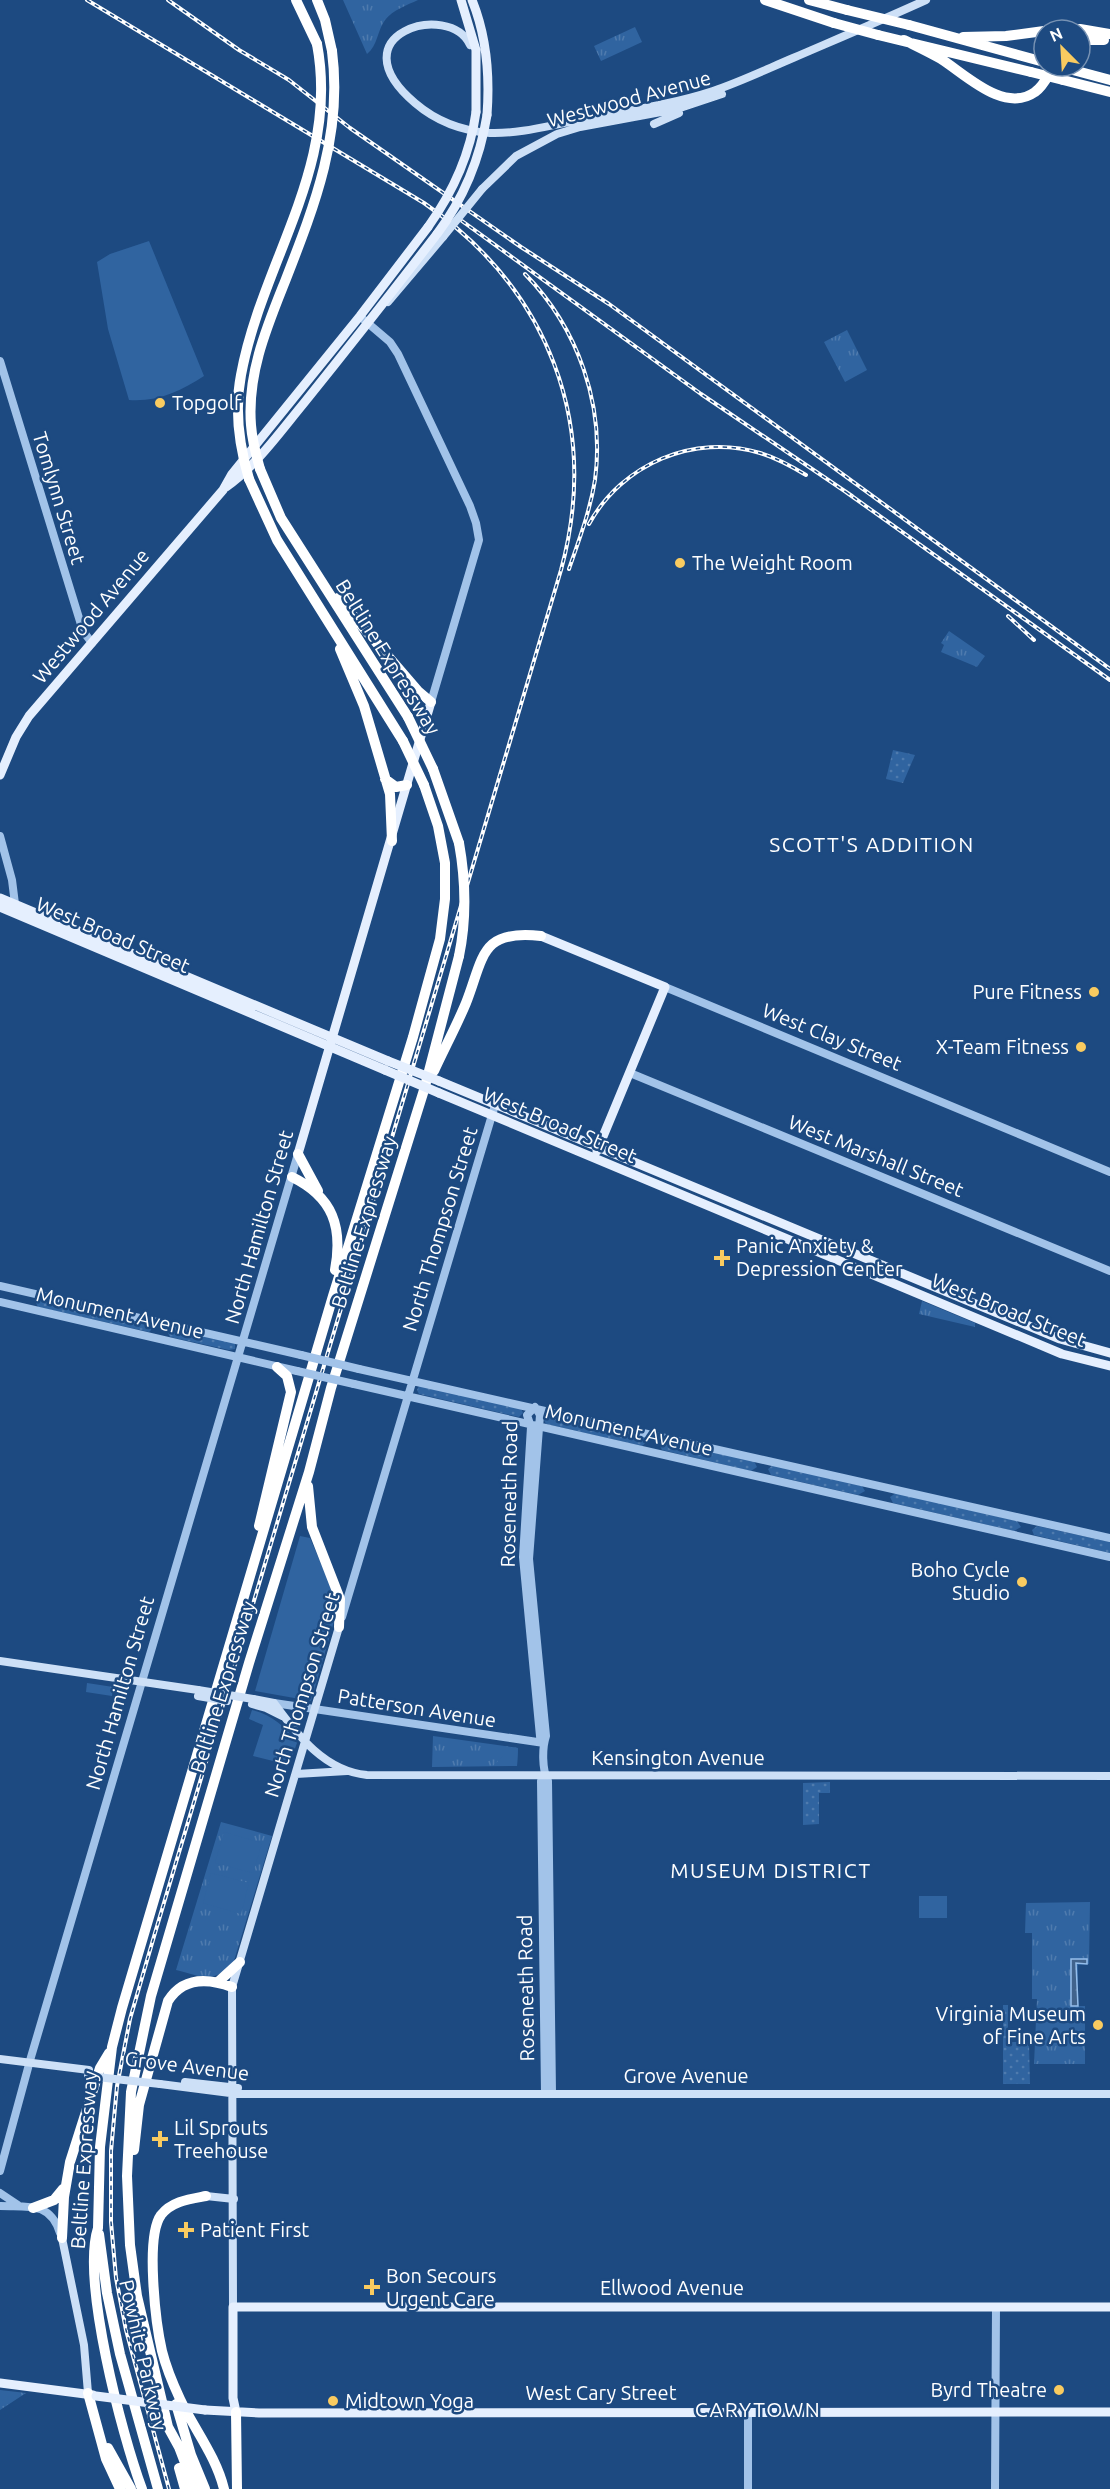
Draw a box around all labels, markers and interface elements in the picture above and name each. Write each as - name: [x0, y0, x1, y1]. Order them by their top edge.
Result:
- north arrow: [1032, 18, 1092, 78]
- text: N: [1047, 24, 1065, 45]
- street label: Westwood Avenue: [545, 66, 713, 131]
- place label: Topgolf: [172, 391, 242, 414]
- marker: Topgolf: [153, 396, 167, 410]
- street label: Tomlynn Street: [28, 429, 91, 567]
- street label: Westwood Avenue: [28, 544, 154, 688]
- place label: The Weight Room: [692, 551, 853, 574]
- marker: The Weight Room: [673, 556, 687, 570]
- street label: Beltline Expressway: [331, 575, 446, 739]
- district label: SCOTT'S ADDITION: [769, 832, 975, 856]
- street label: West Broad Street: [33, 892, 194, 977]
- place label: Pure Fitness: [972, 980, 1082, 1003]
- marker: Pure Fitness: [1087, 985, 1101, 999]
- street label: West Clay Street: [759, 998, 905, 1075]
- place label: X-Team Fitness: [936, 1035, 1069, 1058]
- marker: X-Team Fitness: [1074, 1040, 1088, 1054]
- street label: West Broad Street: [480, 1082, 641, 1167]
- street label: West Marshall Street: [785, 1110, 967, 1201]
- street label: North Thompson Street: [397, 1124, 482, 1334]
- street label: North Hamilton Street: [220, 1127, 297, 1326]
- street label: Beltline Expressway: [326, 1133, 401, 1311]
- place label: Panic Anxiety & Depression Center: [736, 1234, 903, 1280]
- marker: Panic Anxiety & Depression Center: [713, 1249, 731, 1267]
- street label: West Broad Street: [929, 1268, 1090, 1351]
- street label: Monument Avenue: [34, 1282, 206, 1343]
- street label: Monument Avenue: [543, 1399, 715, 1460]
- street label: Roseneath Road: [496, 1421, 521, 1567]
- place label: Boho Cycle Studio: [910, 1558, 1010, 1604]
- marker: Boho Cycle Studio: [1015, 1575, 1029, 1589]
- street label: North Thompson Street: [259, 1590, 344, 1800]
- street label: North Hamilton Street: [81, 1593, 158, 1792]
- street label: Beltline Expressway: [185, 1598, 260, 1776]
- street label: Patterson Avenue: [336, 1684, 498, 1731]
- street label: Kensington Avenue: [591, 1746, 765, 1769]
- district label: MUSEUM DISTRICT: [670, 1858, 872, 1882]
- street label: Roseneath Road: [513, 1915, 538, 2061]
- place label: Virginia Museum of Fine Arts: [936, 2002, 1086, 2048]
- marker: Virginia Museum of Fine Arts: [1091, 2018, 1105, 2032]
- street label: Grove Avenue: [124, 2046, 251, 2085]
- street label: Grove Avenue: [623, 2064, 749, 2087]
- street label: Beltline Expressway: [66, 2070, 101, 2250]
- place label: Lil Sprouts Treehouse: [174, 2116, 268, 2162]
- marker: Lil Sprouts Treehouse: [151, 2130, 169, 2148]
- place label: Patient First: [200, 2218, 309, 2241]
- marker: Patient First: [177, 2221, 195, 2239]
- place label: Bon Secours Urgent Care: [386, 2264, 497, 2310]
- street label: Ellwood Avenue: [600, 2276, 744, 2299]
- street label: Powhite Parkway: [115, 2277, 172, 2433]
- marker: Bon Secours Urgent Care: [363, 2278, 381, 2296]
- place label: Byrd Theatre: [931, 2378, 1047, 2401]
- street label: West Cary Street: [526, 2381, 677, 2404]
- marker: Byrd Theatre: [1052, 2383, 1066, 2397]
- place label: Midtown Yoga: [345, 2389, 474, 2412]
- marker: Midtown Yoga: [326, 2394, 340, 2408]
- district label: CARYTOWN: [695, 2397, 821, 2421]

